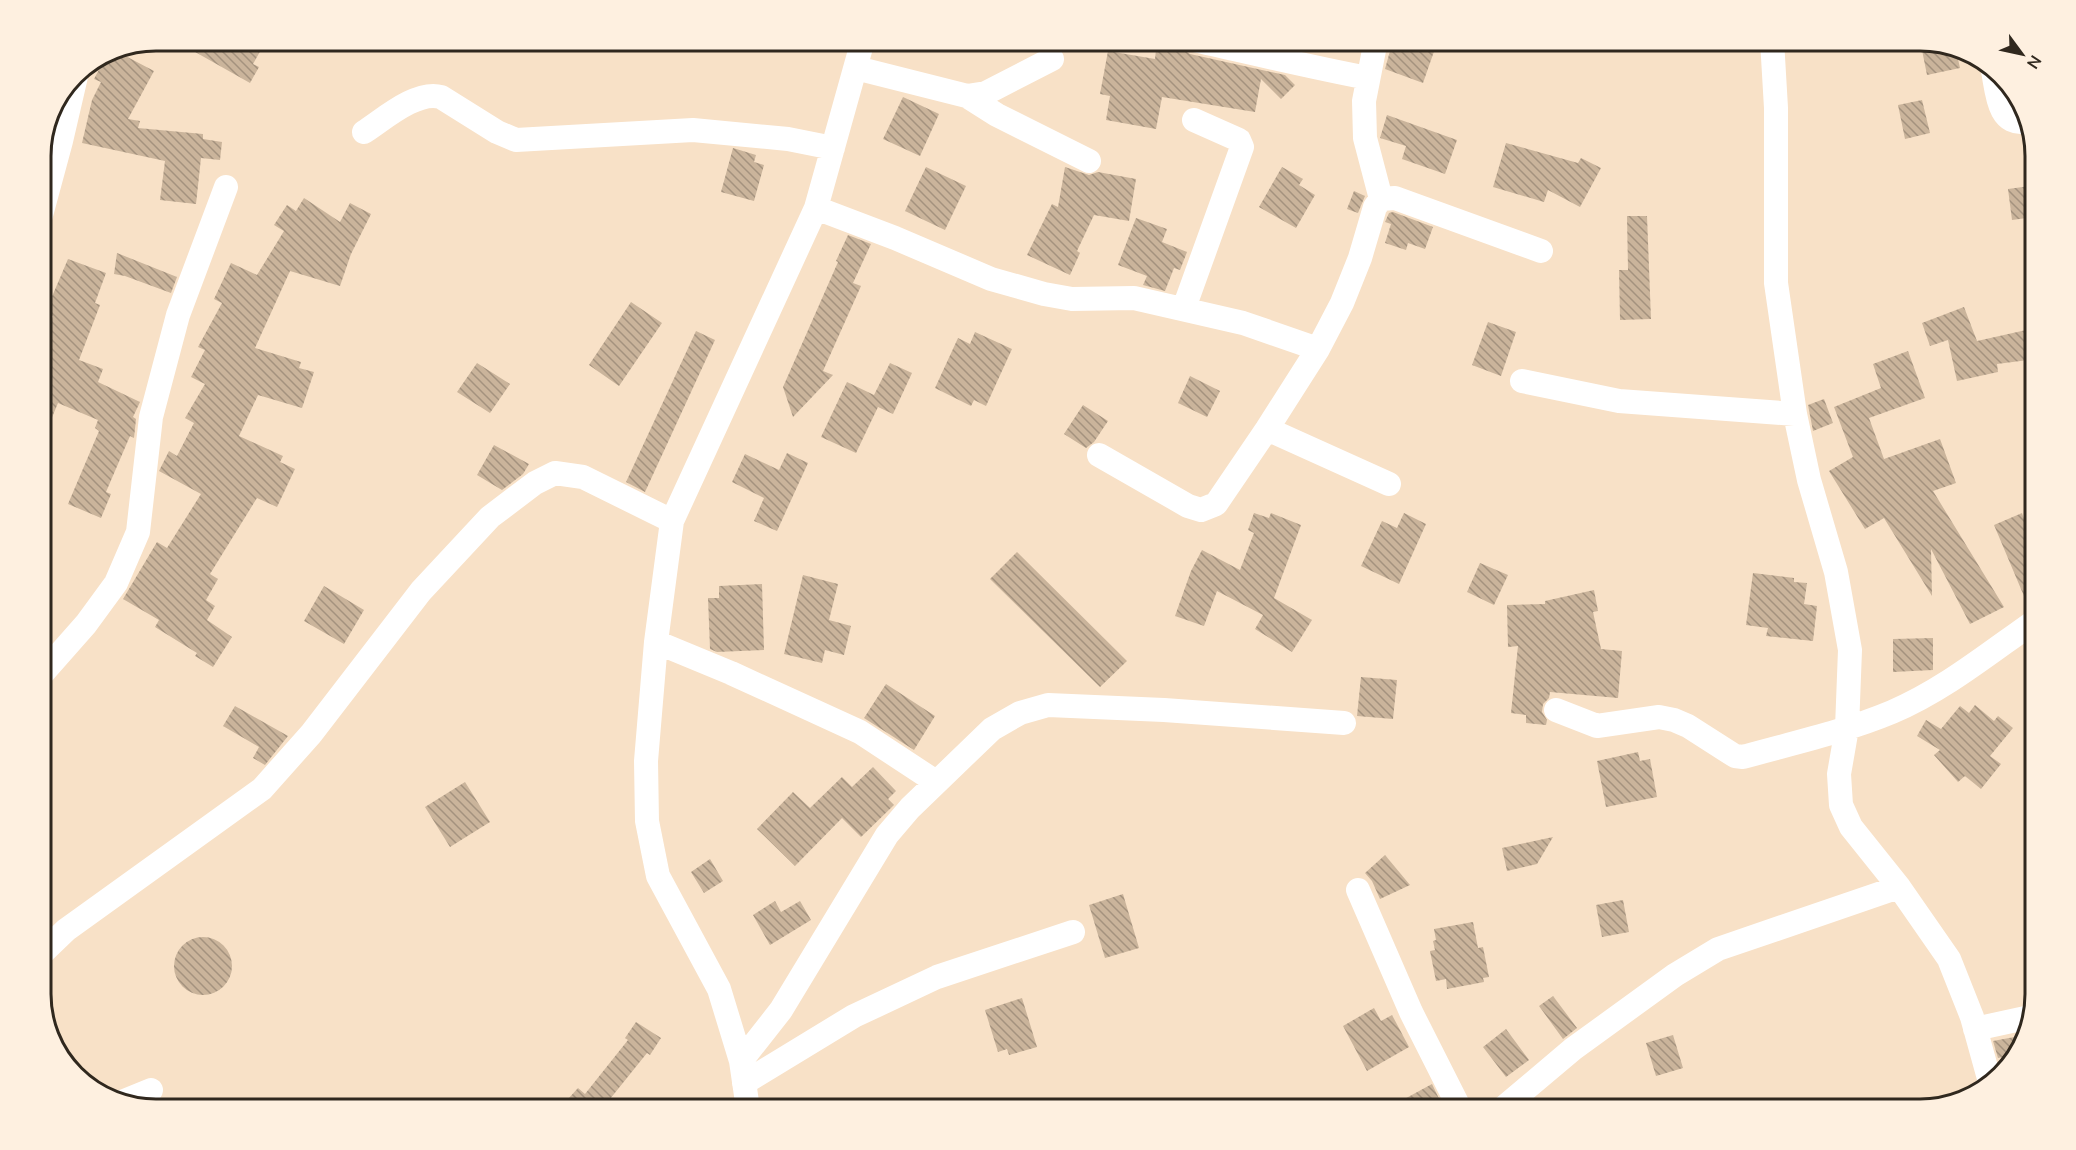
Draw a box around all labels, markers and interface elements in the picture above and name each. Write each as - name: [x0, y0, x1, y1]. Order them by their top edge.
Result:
- north arrow: [1992, 24, 2052, 84]
- text: N: [2021, 51, 2046, 73]

